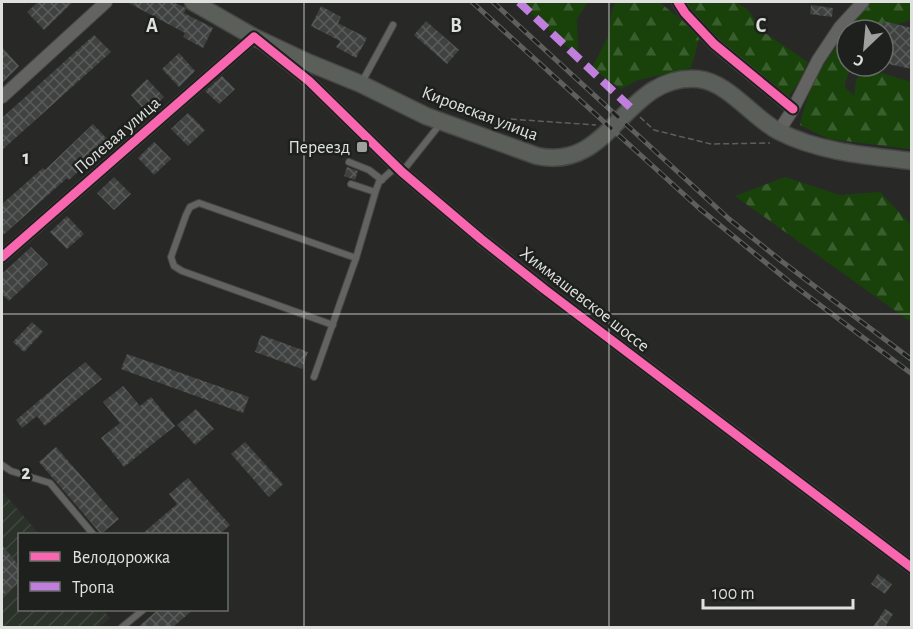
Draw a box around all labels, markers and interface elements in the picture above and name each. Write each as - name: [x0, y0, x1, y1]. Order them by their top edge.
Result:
- text: A: [146, 16, 158, 36]
- text: B: [450, 16, 462, 36]
- text: C: [756, 16, 767, 36]
- north arrow: [835, 18, 895, 78]
- text: С: [851, 51, 866, 70]
- street label: Кировская улица: [419, 83, 540, 144]
- street label: Полевая улица: [71, 94, 164, 178]
- place label: Переезд: [288, 139, 350, 157]
- marker: Переезд: [355, 140, 369, 154]
- text: 1: [22, 148, 30, 168]
- street label: Химмашевское шоссе: [516, 244, 652, 356]
- text: 2: [21, 463, 31, 483]
- legend: [18, 533, 228, 611]
- text: Велодорожка: [72, 549, 170, 567]
- scale bar: [703, 572, 853, 610]
- text: Тропа: [72, 579, 115, 597]
- text: 100 m: [712, 585, 755, 603]

